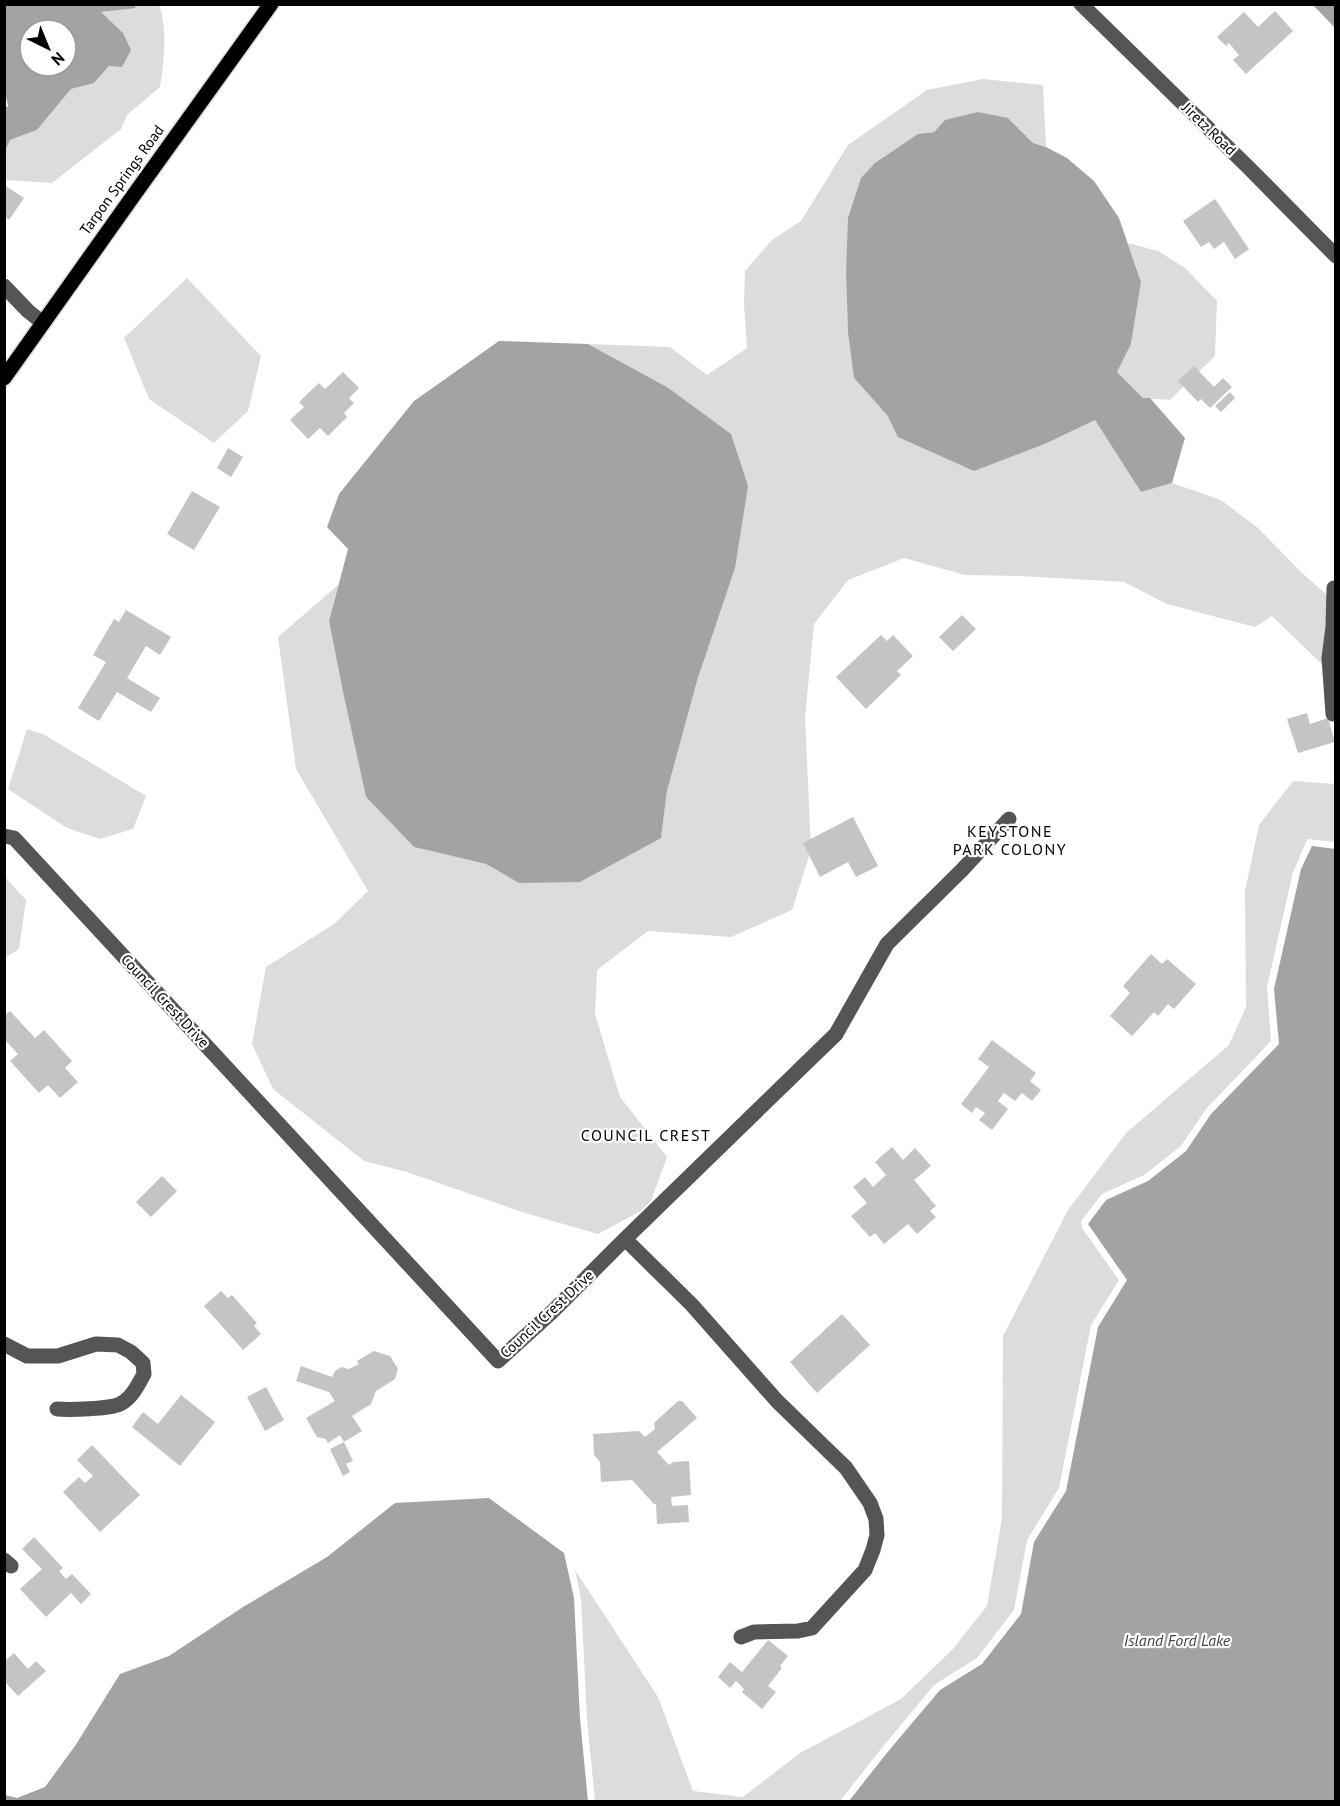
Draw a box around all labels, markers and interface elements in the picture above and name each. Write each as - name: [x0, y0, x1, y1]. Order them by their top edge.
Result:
- north arrow: [18, 18, 78, 78]
- text: N: [48, 48, 69, 70]
- street label: Jiretz Road: [1177, 97, 1240, 159]
- street label: Tarpon Springs Road: [75, 121, 168, 238]
- district label: KEYSTONE PARK COLONY: [953, 821, 1067, 859]
- street label: Council Crest Drive: [117, 950, 214, 1052]
- district label: COUNCIL CREST: [581, 1125, 711, 1145]
- street label: Council Crest Drive: [496, 1265, 598, 1362]
- water label: Island Ford Lake: [1124, 1630, 1231, 1650]

